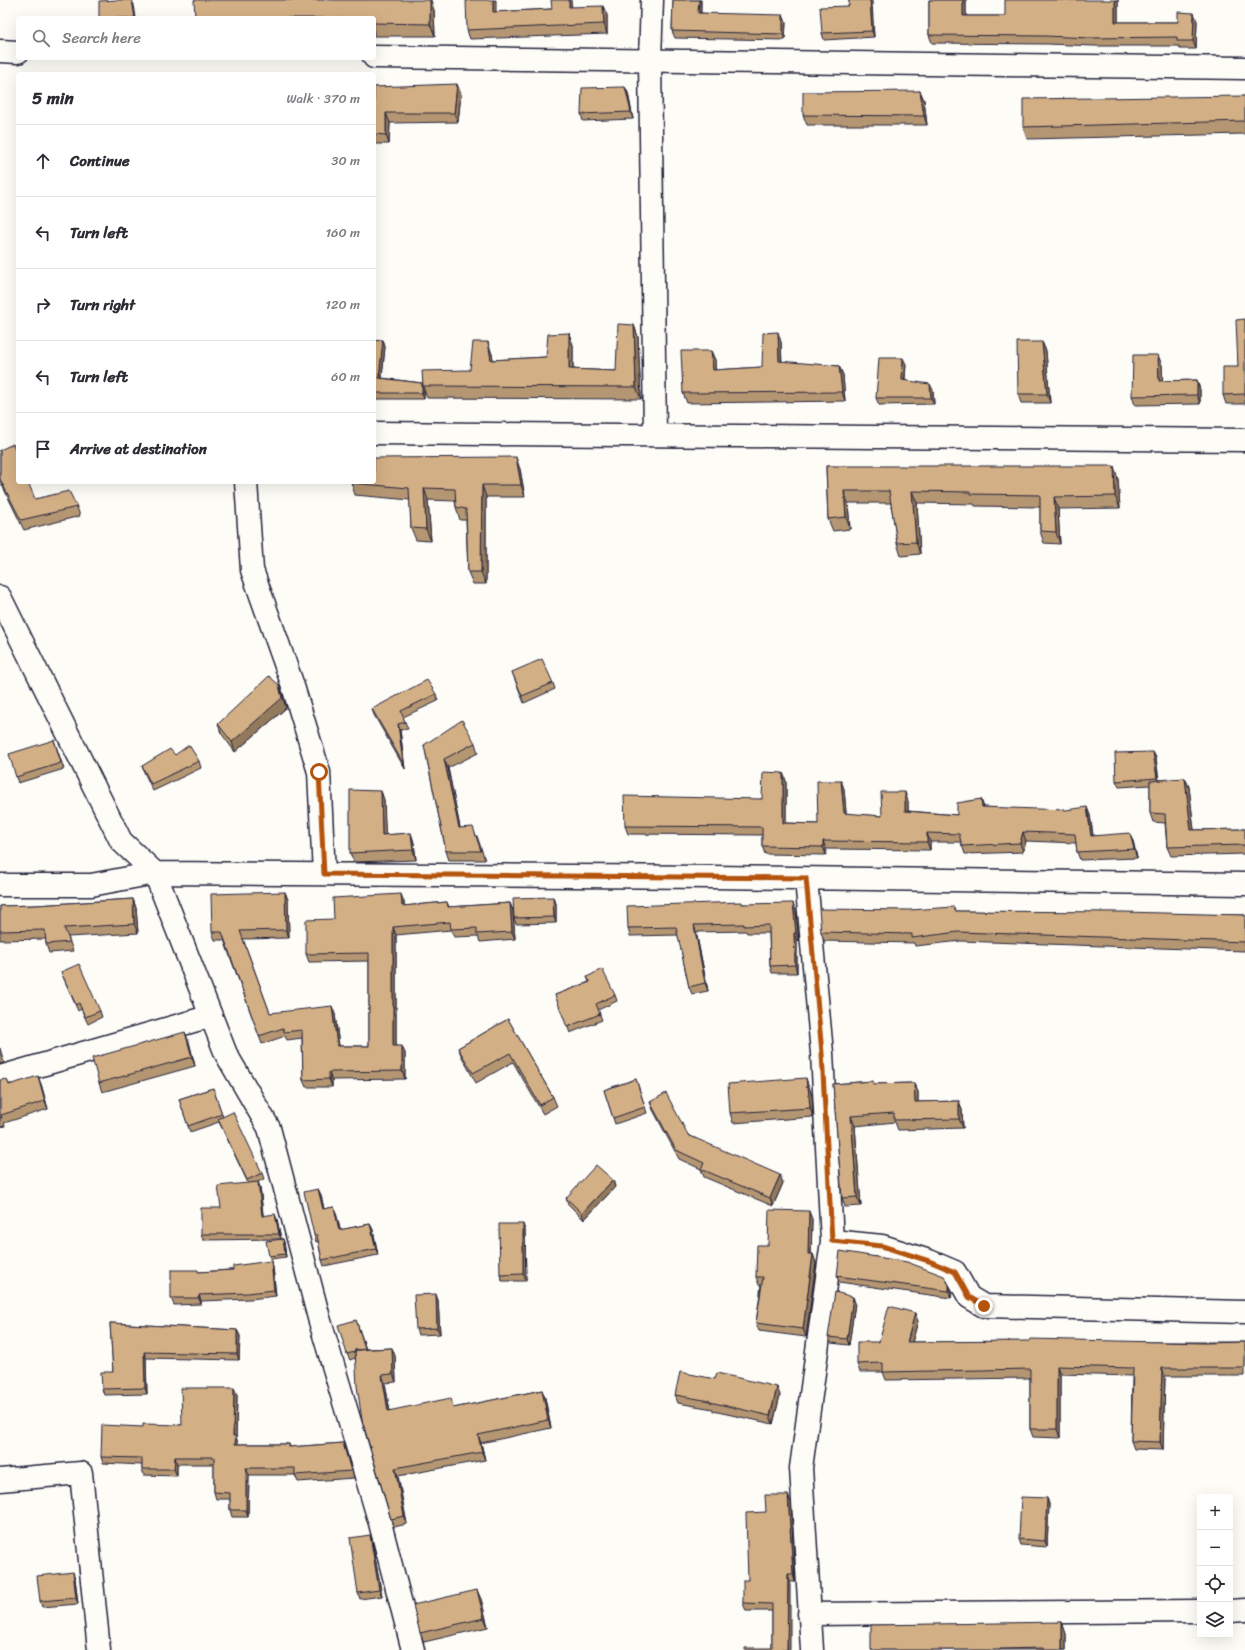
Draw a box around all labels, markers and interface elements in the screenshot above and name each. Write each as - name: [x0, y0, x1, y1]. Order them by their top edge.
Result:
- search box: [16, 16, 376, 60]
- text: Search here: [62, 25, 141, 51]
- icon: search: [30, 27, 52, 49]
- text: 5 min: [32, 83, 74, 113]
- text: Walk · 370 m: [286, 87, 360, 110]
- text: Continue: [70, 148, 130, 174]
- text: 30 m: [331, 149, 360, 172]
- icon: ahead: [32, 150, 54, 172]
- text: Turn left: [70, 220, 128, 246]
- text: 160 m: [325, 221, 360, 244]
- icon: left: [32, 222, 54, 244]
- text: Turn right: [70, 292, 135, 318]
- text: 120 m: [325, 293, 360, 316]
- icon: right: [32, 294, 54, 316]
- text: Turn left: [70, 364, 128, 390]
- text: 60 m: [331, 365, 360, 388]
- icon: left: [32, 366, 54, 388]
- text: Arrive at destination: [70, 436, 207, 462]
- icon: arrive: [32, 438, 54, 460]
- route start: [310, 763, 328, 781]
- route end: [975, 1297, 993, 1315]
- map controls: [1197, 1494, 1233, 1638]
- button: +: [1197, 1494, 1233, 1530]
- button: −: [1197, 1530, 1233, 1566]
- button: locate: [1197, 1566, 1233, 1602]
- button: layers: [1197, 1602, 1233, 1638]

